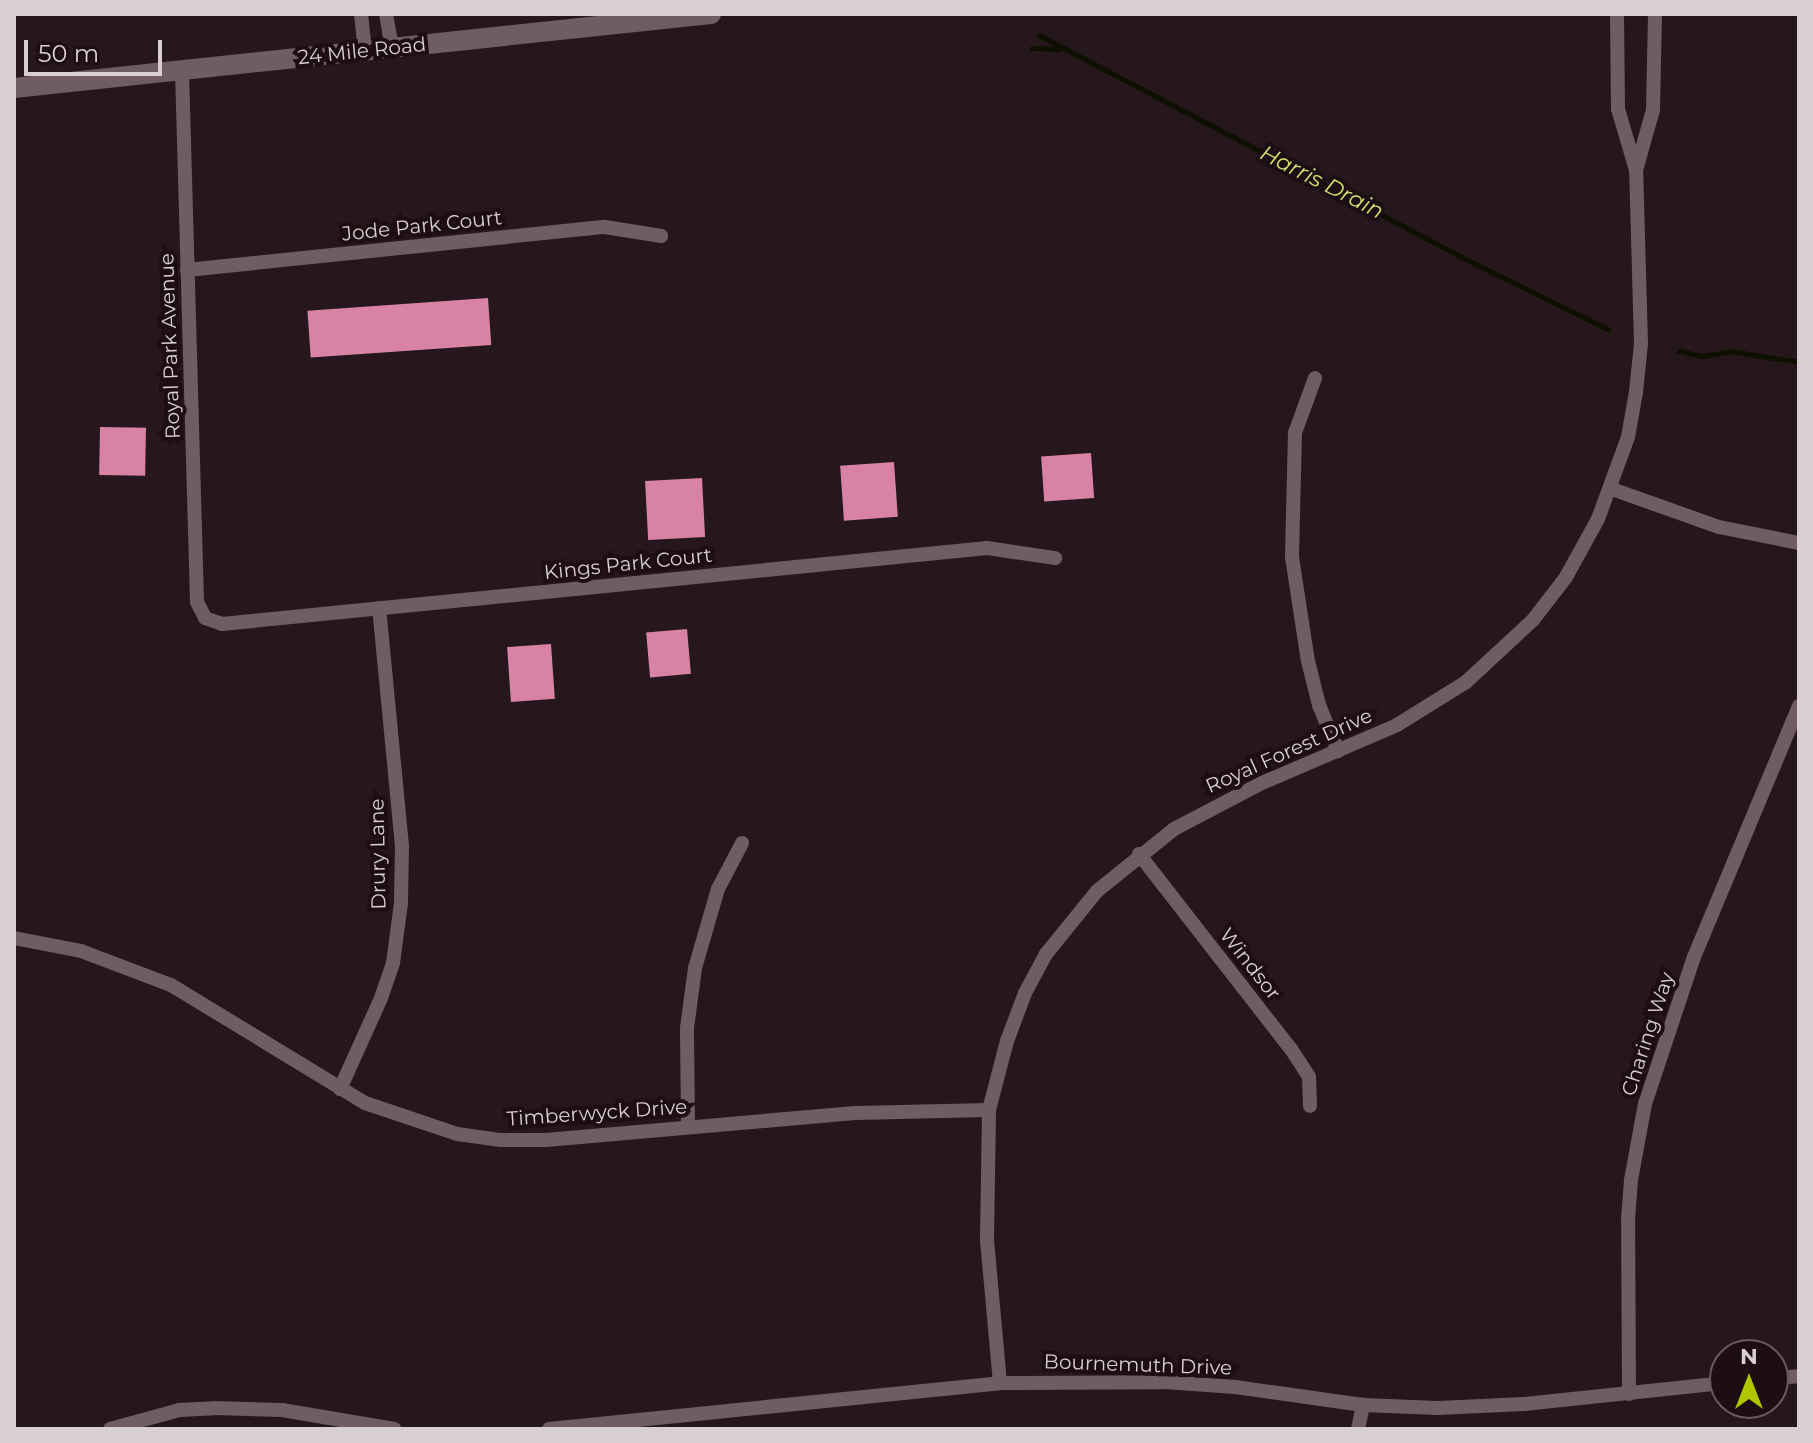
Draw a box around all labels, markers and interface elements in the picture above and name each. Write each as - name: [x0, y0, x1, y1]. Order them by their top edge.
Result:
- scale bar: [28, 24, 166, 74]
- street label: 24 Mile Road: [297, 32, 427, 70]
- text: 50 m: [38, 39, 99, 68]
- water label: Harris Drain: [1256, 140, 1388, 224]
- street label: Jode Park Court: [341, 206, 503, 246]
- street label: Royal Park Avenue: [155, 253, 185, 439]
- street label: Kings Park Court: [543, 543, 713, 585]
- street label: Royal Forest Drive: [1202, 703, 1376, 799]
- street label: Drury Lane: [365, 798, 391, 910]
- street label: Windsor: [1214, 923, 1286, 1005]
- street label: Charing Way: [1617, 969, 1679, 1099]
- street label: Timberwyck Drive: [506, 1095, 688, 1131]
- north arrow: [1709, 1339, 1789, 1419]
- text: N: [1740, 1343, 1758, 1370]
- street label: Bournemuth Drive: [1043, 1350, 1233, 1380]

